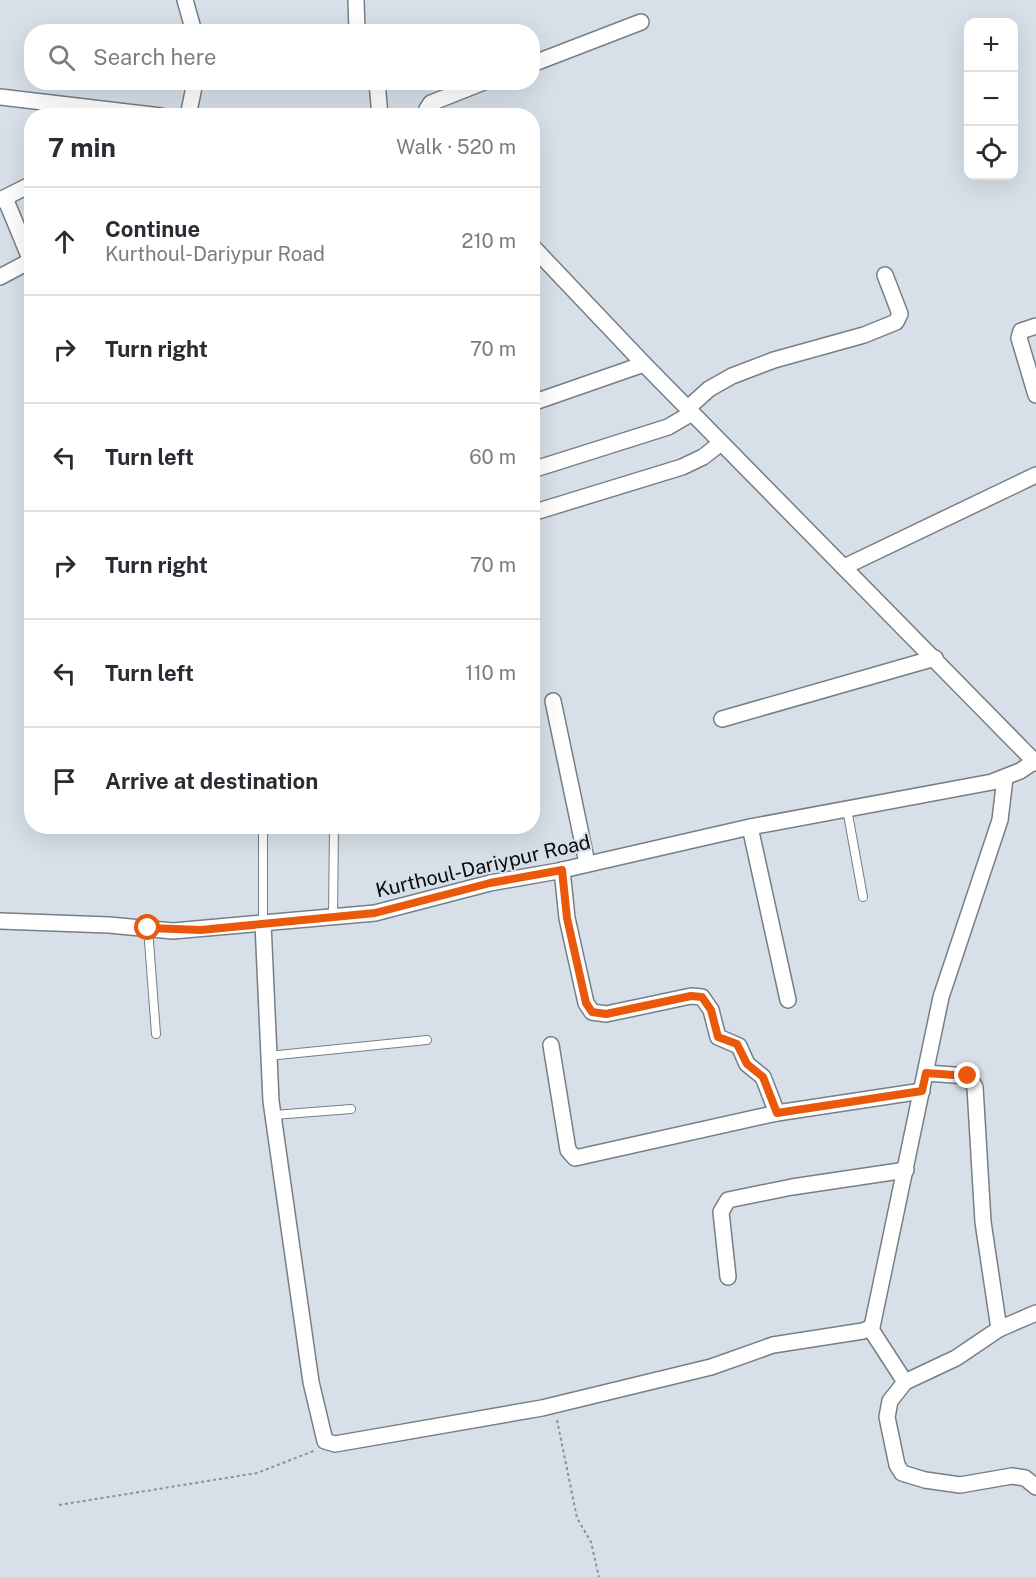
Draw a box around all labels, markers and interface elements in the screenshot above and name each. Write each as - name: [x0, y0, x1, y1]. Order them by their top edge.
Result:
- map controls: [964, 18, 1018, 180]
- button: +: [964, 18, 1018, 72]
- search box: [24, 24, 540, 90]
- icon: search: [45, 41, 78, 74]
- text: Search here: [93, 44, 217, 70]
- button: −: [964, 72, 1018, 126]
- button: locate: [964, 126, 1018, 180]
- text: 7 min: [48, 132, 116, 163]
- text: Walk · 520 m: [396, 135, 516, 159]
- text: Continue: [105, 216, 200, 242]
- icon: ahead: [48, 225, 81, 258]
- text: 210 m: [462, 229, 516, 253]
- text: Kurthoul-Dariypur Road: [105, 242, 325, 266]
- icon: right: [48, 333, 81, 366]
- text: Turn right: [105, 336, 208, 362]
- text: 70 m: [470, 337, 516, 361]
- icon: left: [48, 441, 81, 474]
- text: Turn left: [105, 444, 194, 470]
- text: 60 m: [469, 445, 516, 469]
- icon: right: [48, 549, 81, 582]
- text: Turn right: [105, 552, 208, 578]
- text: 70 m: [470, 553, 516, 577]
- icon: left: [48, 657, 81, 690]
- text: Turn left: [105, 660, 194, 686]
- text: 110 m: [465, 661, 516, 685]
- icon: arrive: [48, 765, 81, 798]
- text: Arrive at destination: [105, 768, 318, 794]
- street label: Kurthoul-Dariypur Road: [373, 830, 593, 902]
- route start: [134, 914, 160, 940]
- route end: [954, 1062, 980, 1088]

